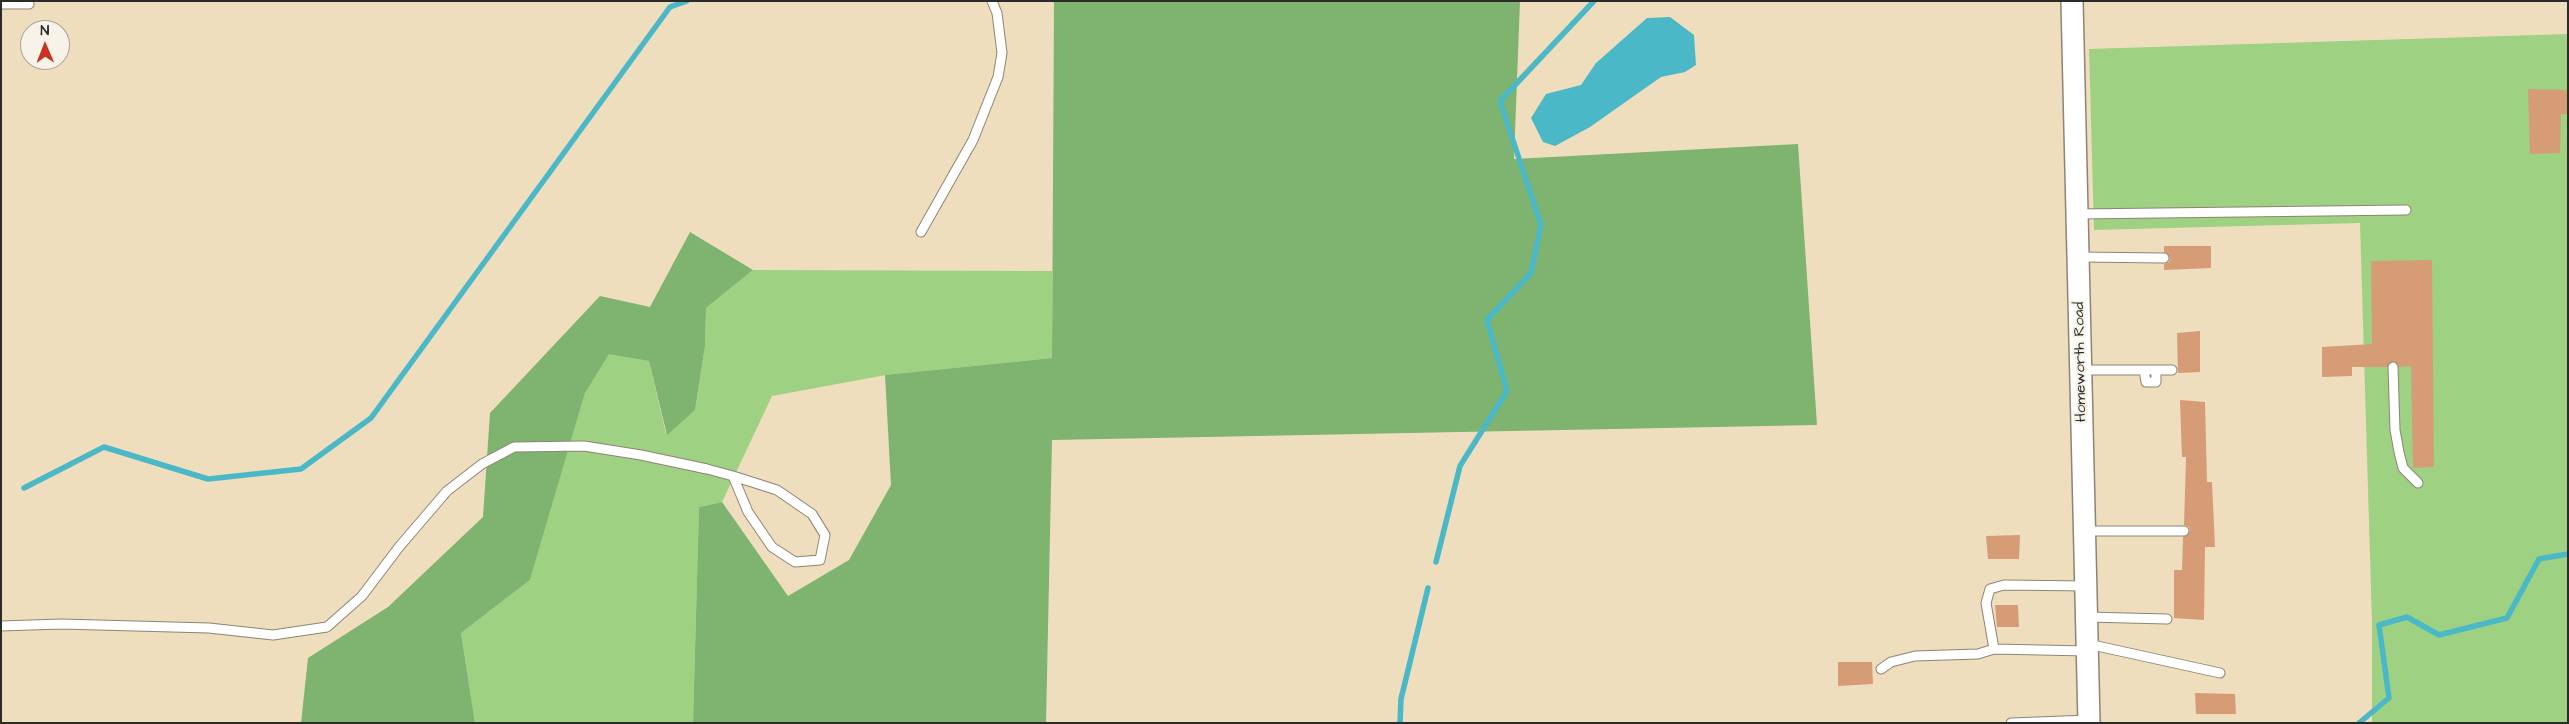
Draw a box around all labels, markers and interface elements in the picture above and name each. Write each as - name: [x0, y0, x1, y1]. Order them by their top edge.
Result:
- north arrow: [20, 20, 70, 70]
- text: N: [40, 21, 49, 41]
- street label: Homeworth Road: [2071, 302, 2091, 422]

